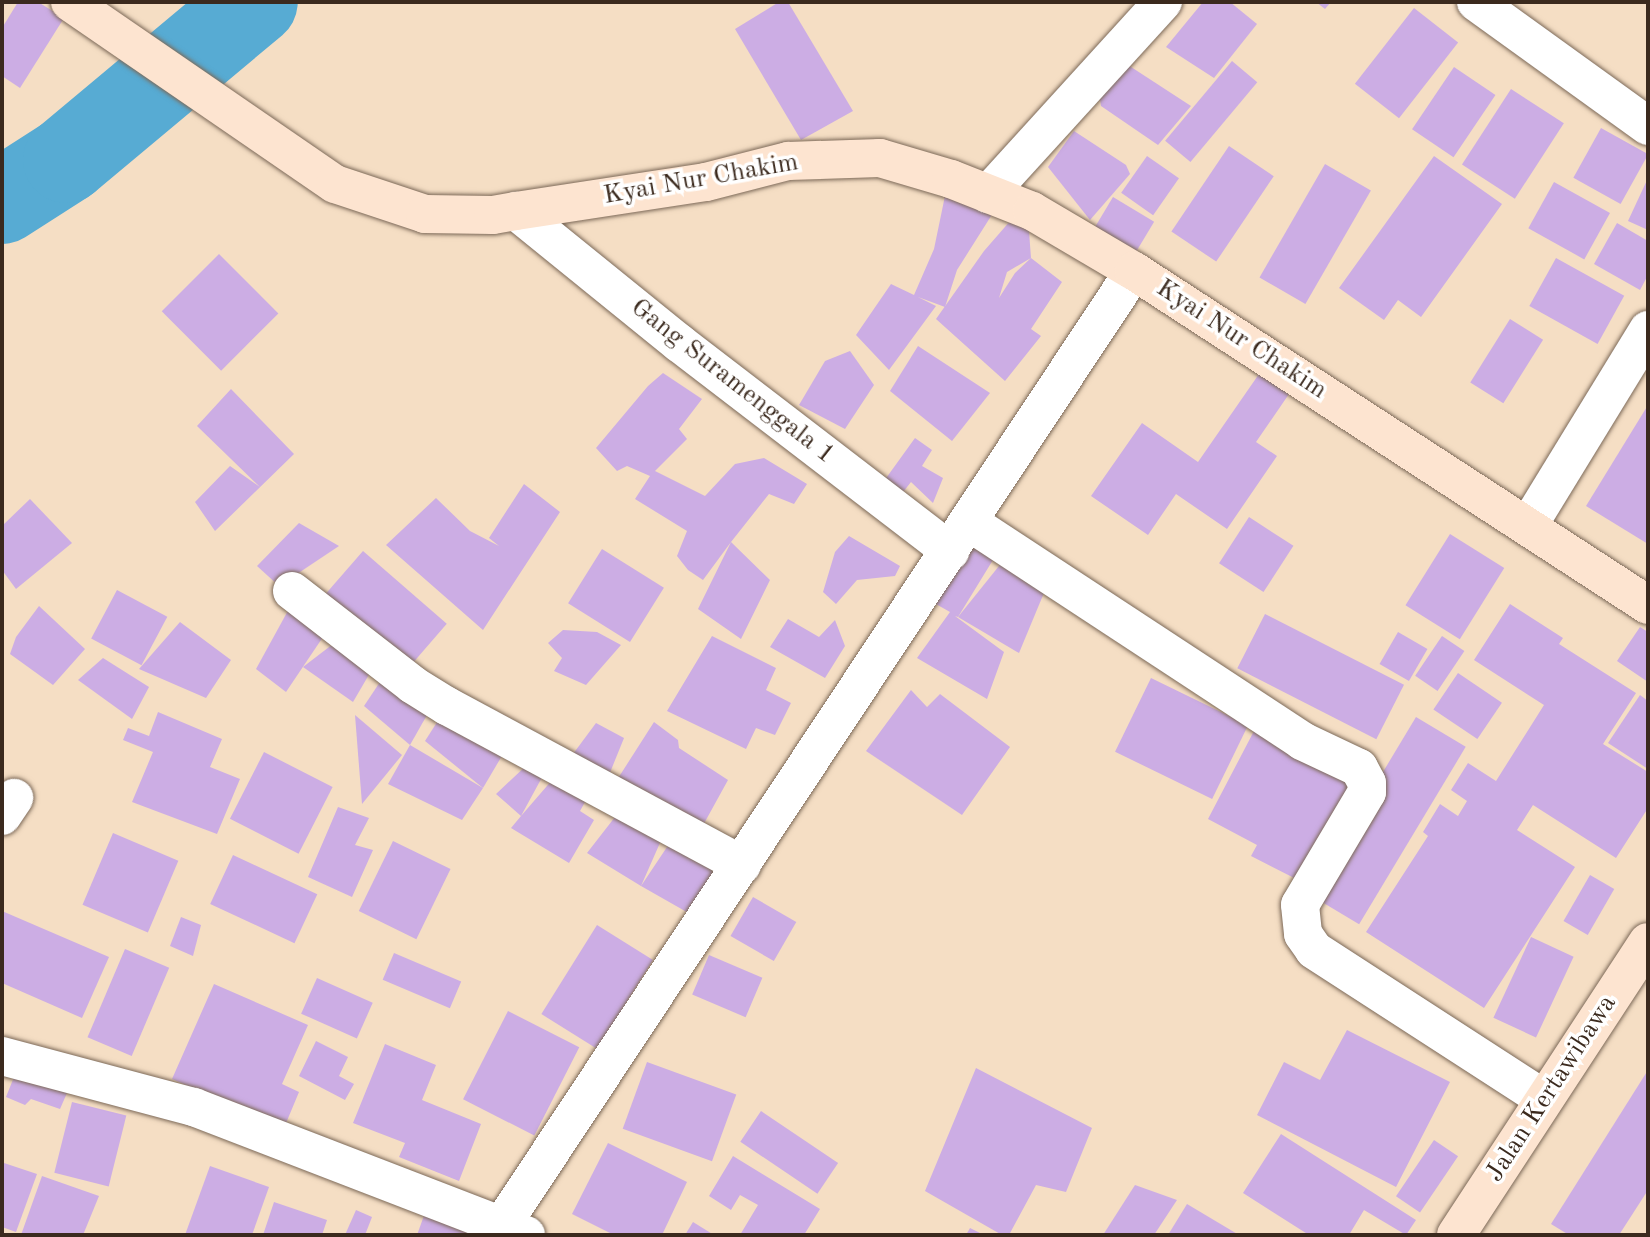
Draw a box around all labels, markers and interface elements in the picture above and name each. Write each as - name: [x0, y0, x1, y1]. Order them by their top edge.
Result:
- street label: Kyai Nur Chakim: [601, 148, 801, 212]
- street label: Kyai Nur Chakim: [1150, 273, 1332, 407]
- street label: Gang Suramenggala 1: [624, 293, 840, 471]
- street label: Jalan Kertawibawa: [1480, 990, 1624, 1188]

